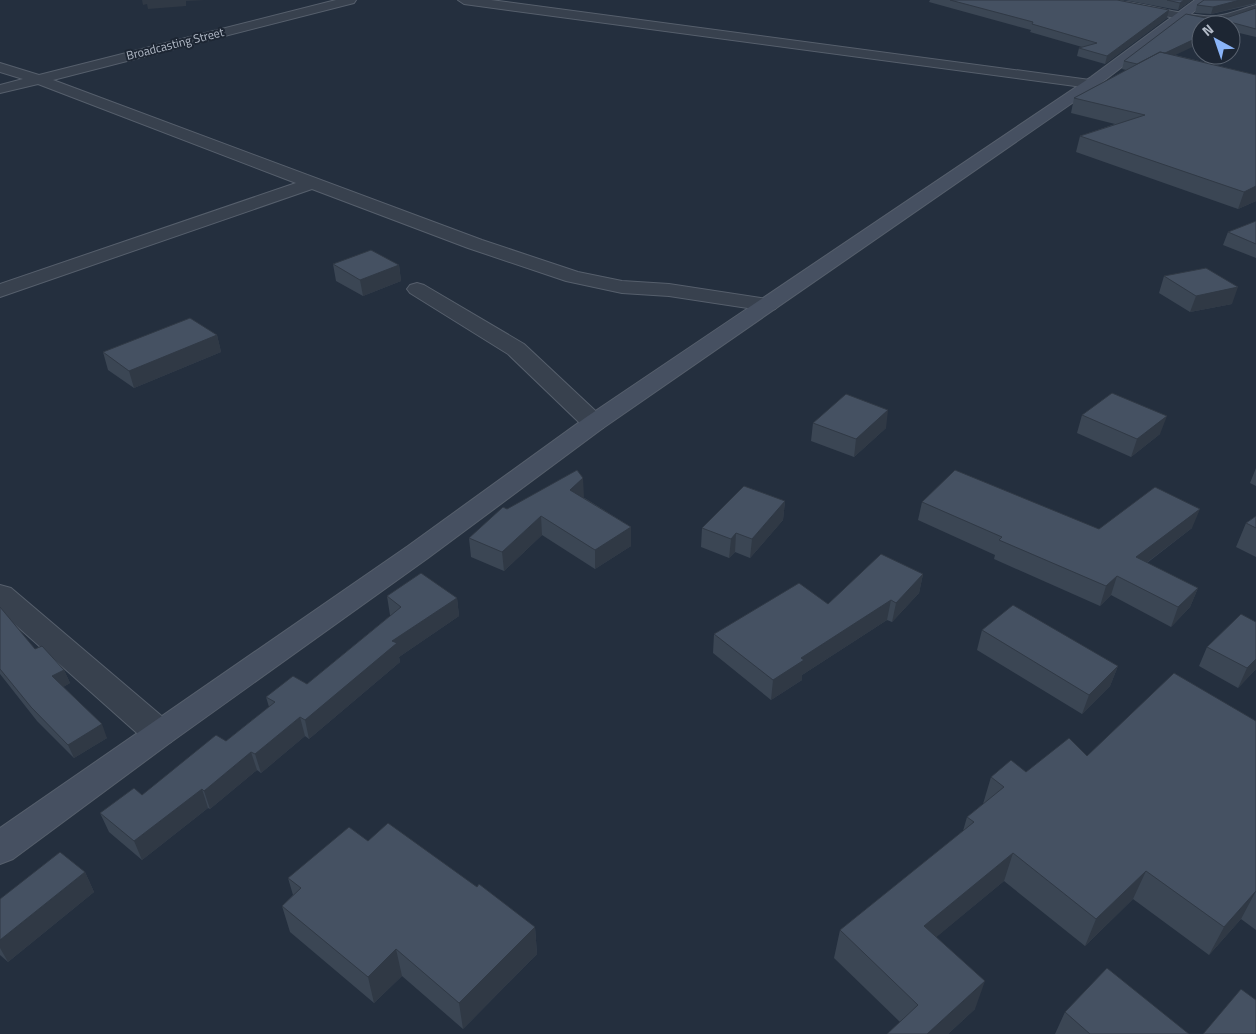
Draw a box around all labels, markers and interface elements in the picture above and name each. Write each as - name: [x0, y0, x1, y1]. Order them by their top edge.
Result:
- north arrow: [1191, 15, 1241, 65]
- text: N: [1197, 18, 1218, 41]
- street label: Broadcasting Street: [124, 22, 226, 65]

